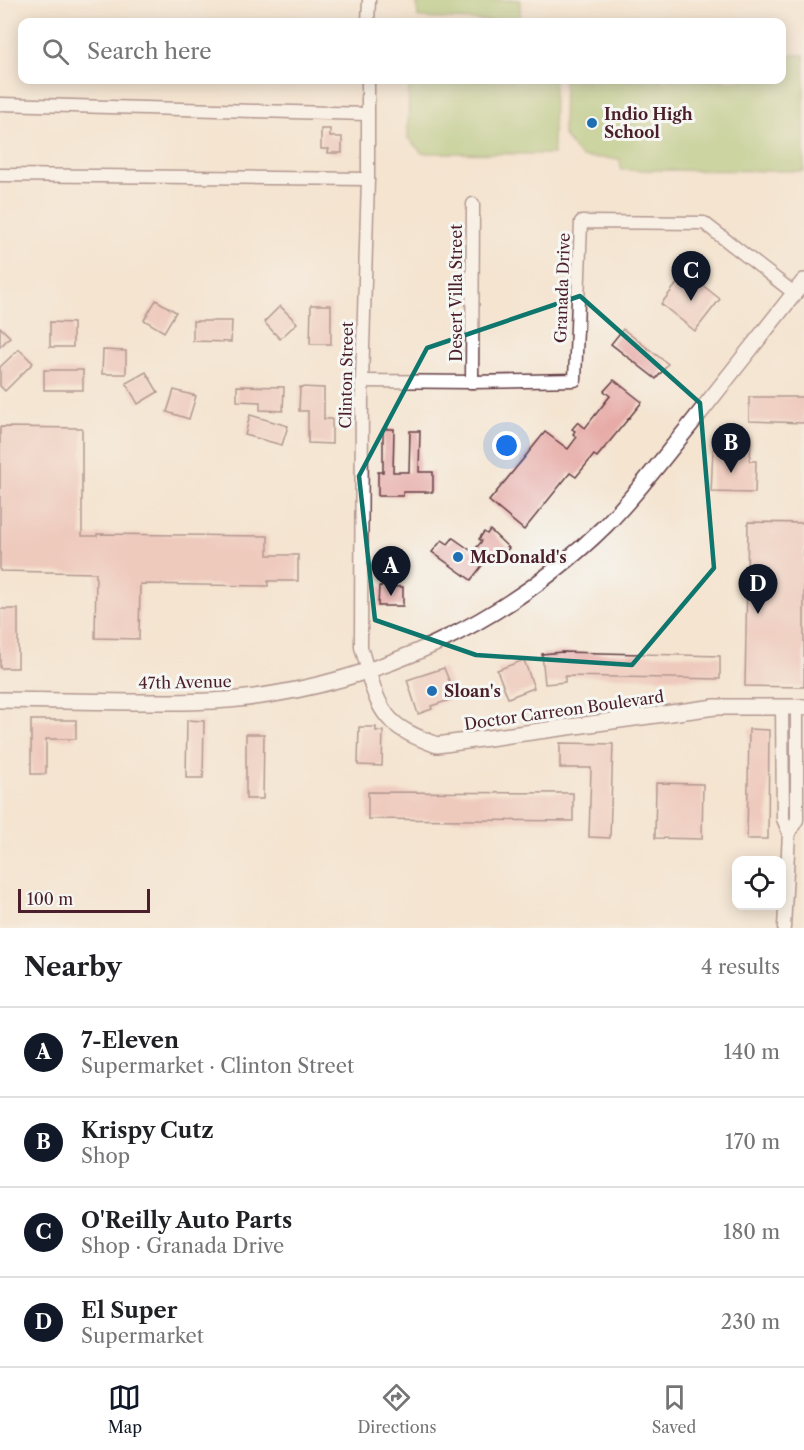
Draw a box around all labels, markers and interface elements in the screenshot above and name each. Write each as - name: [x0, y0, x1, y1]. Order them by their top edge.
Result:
- search box: [18, 18, 786, 84]
- icon: search: [39, 35, 72, 68]
- text: Search here: [87, 38, 212, 65]
- place label: Indio High School: [604, 104, 693, 142]
- marker: Indio High School: [585, 116, 599, 130]
- street label: Desert Villa Street: [446, 224, 466, 362]
- street label: Granada Drive: [550, 233, 574, 343]
- pin: C: [672, 252, 710, 301]
- street label: Clinton Street: [335, 321, 357, 429]
- pin: B: [712, 424, 750, 473]
- your location: [492, 431, 521, 460]
- pin: A: [372, 546, 410, 596]
- place label: McDonald's: [470, 547, 567, 567]
- marker: McDonald's: [451, 550, 465, 564]
- pin: D: [738, 564, 777, 614]
- street label: 47th Avenue: [138, 671, 232, 693]
- place label: Sloan's: [444, 681, 501, 701]
- marker: Sloan's: [425, 684, 439, 698]
- street label: Doctor Carreon Boulevard: [463, 686, 665, 734]
- map controls: [732, 856, 786, 910]
- button: locate: [732, 856, 786, 910]
- scale bar: [18, 886, 150, 914]
- text: 100 m: [27, 889, 73, 909]
- text: Nearby: [24, 951, 122, 983]
- text: 4 results: [701, 955, 780, 979]
- text: 7-Eleven: [81, 1027, 179, 1054]
- text: A: [36, 1040, 51, 1064]
- text: 140 m: [723, 1040, 780, 1064]
- text: Supermarket · Clinton Street: [81, 1054, 354, 1078]
- text: Krispy Cutz: [81, 1117, 214, 1144]
- text: B: [36, 1130, 51, 1154]
- text: 170 m: [725, 1130, 780, 1154]
- text: Shop: [81, 1144, 130, 1168]
- text: O'Reilly Auto Parts: [81, 1207, 292, 1234]
- text: C: [35, 1220, 52, 1244]
- text: 180 m: [723, 1220, 780, 1244]
- text: Shop · Granada Drive: [81, 1234, 284, 1258]
- text: El Super: [81, 1297, 177, 1324]
- text: D: [35, 1310, 52, 1334]
- text: 230 m: [721, 1310, 780, 1334]
- text: Supermarket: [81, 1324, 204, 1348]
- tab: Map: [108, 1381, 142, 1437]
- tab: Directions: [357, 1381, 436, 1437]
- tab: Saved: [652, 1381, 696, 1437]

